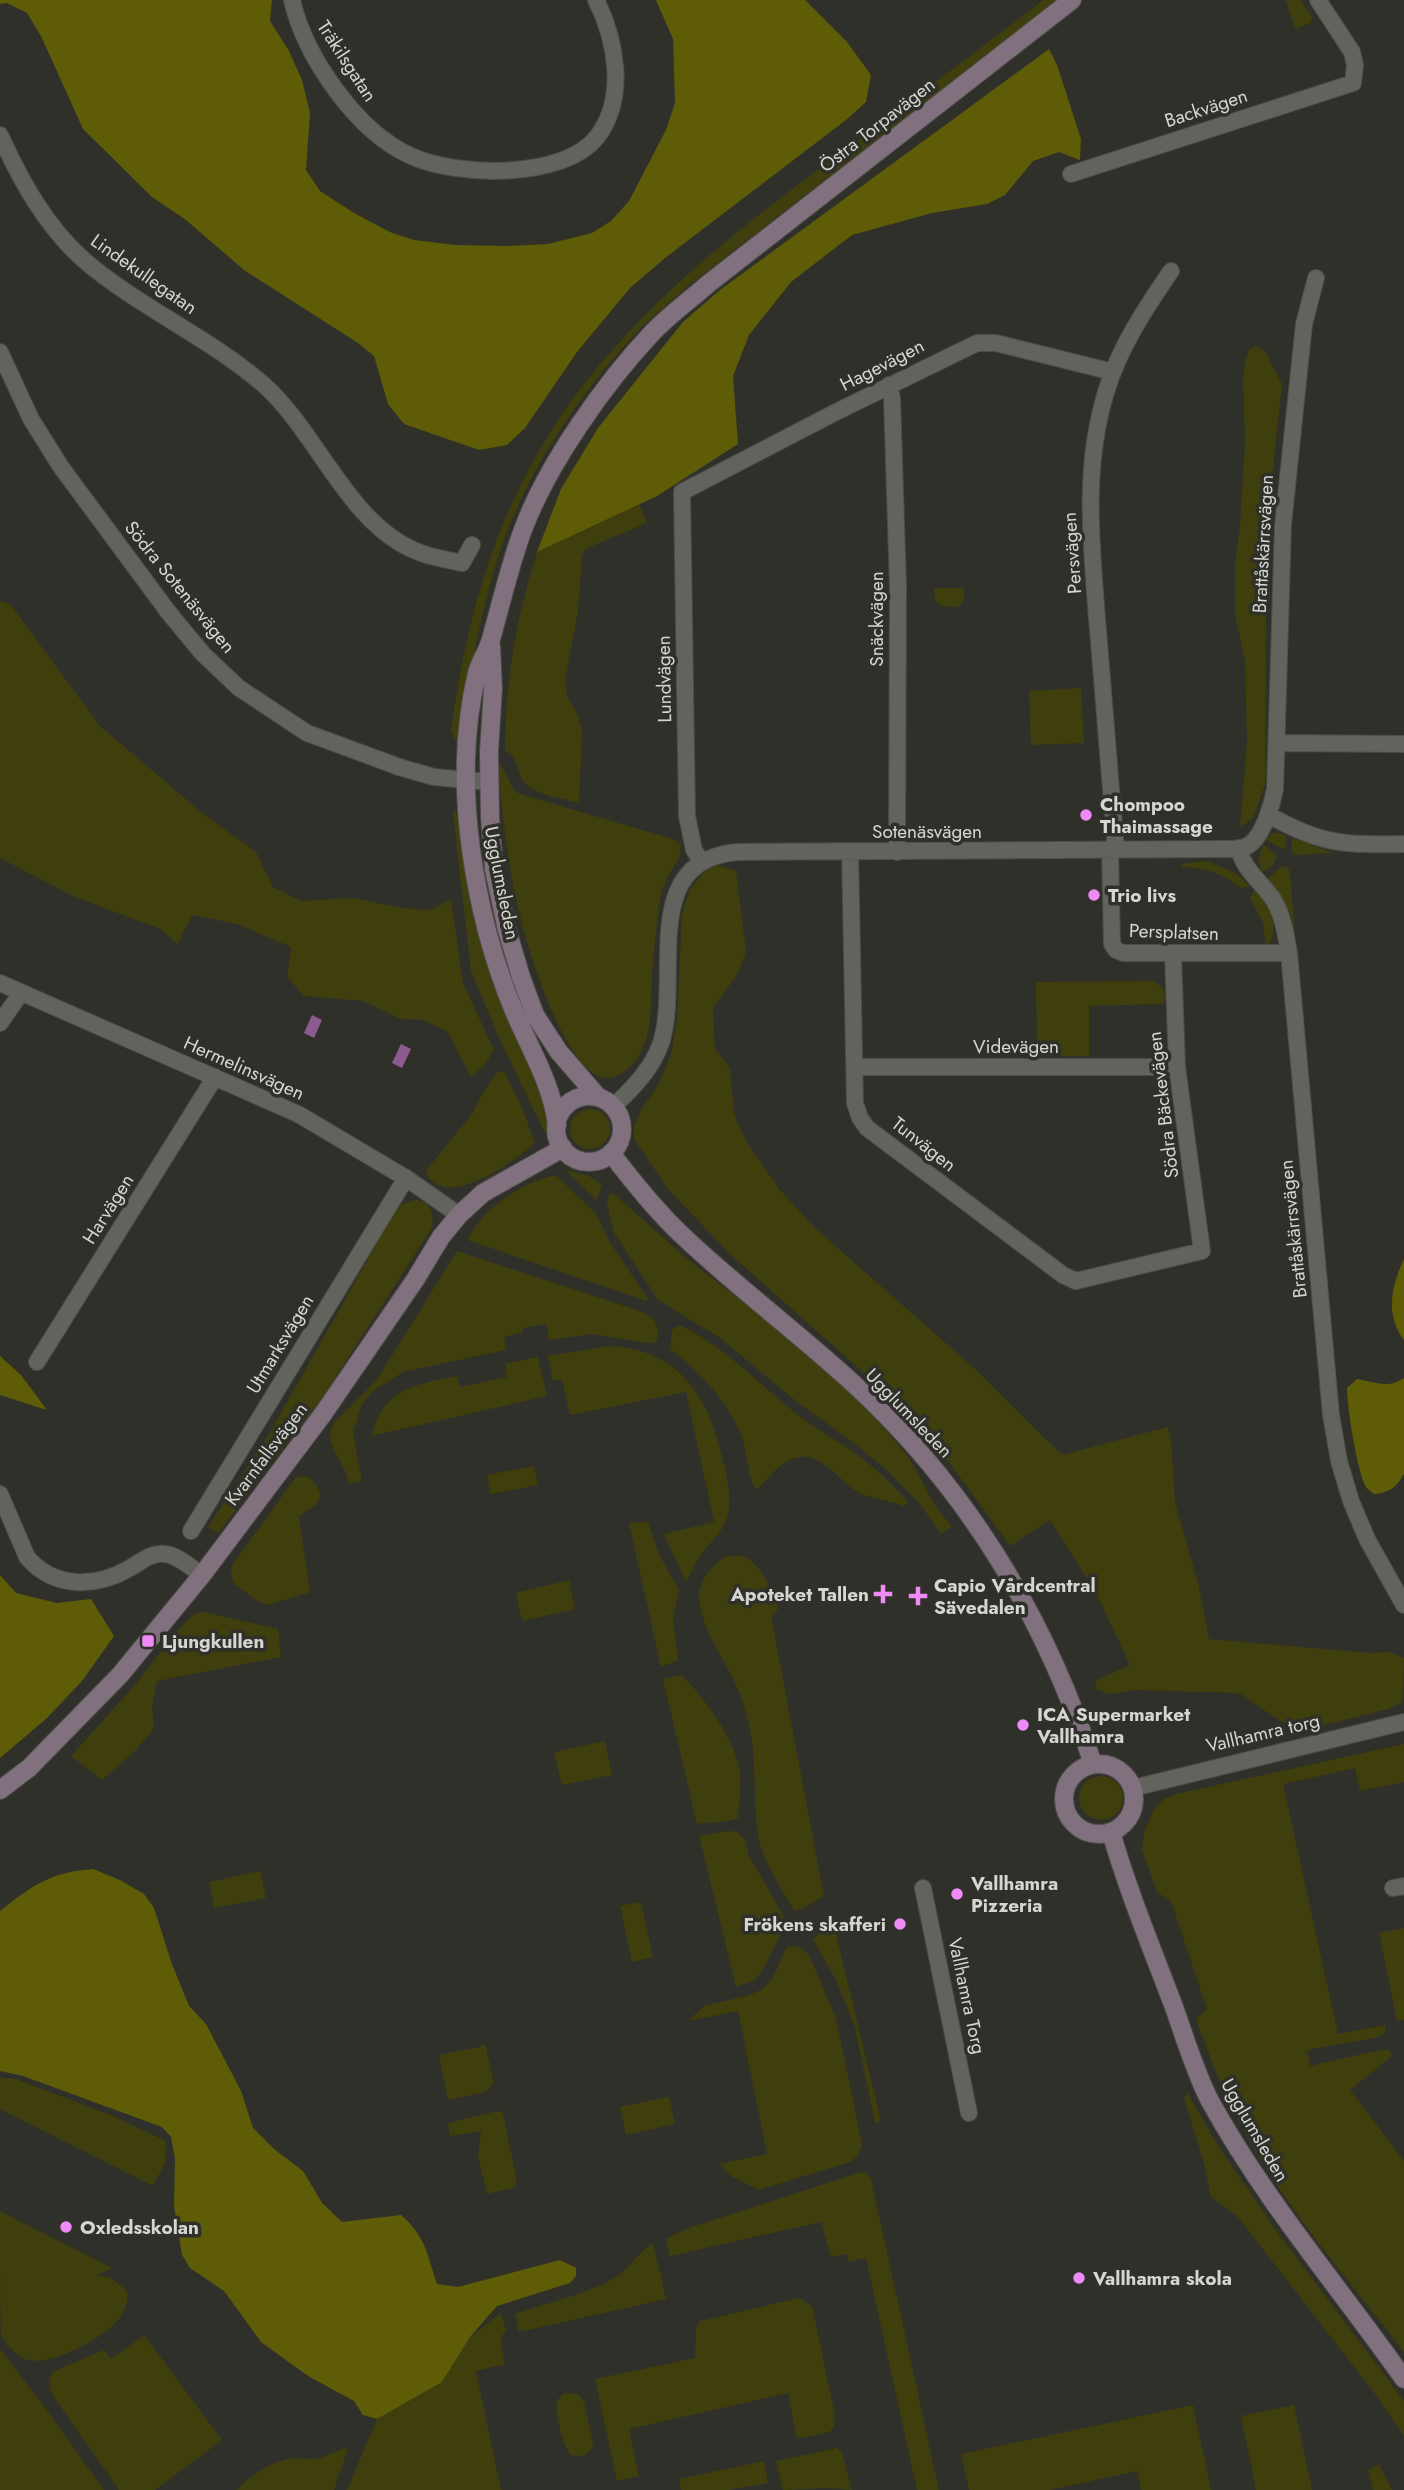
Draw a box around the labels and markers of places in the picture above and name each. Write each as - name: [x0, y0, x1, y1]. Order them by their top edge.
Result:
- place label: Chompoo Thaimassage: [1100, 791, 1213, 840]
- marker: Chompoo Thaimassage: [1078, 807, 1094, 823]
- place label: Trio livs: [1108, 882, 1176, 909]
- marker: Trio livs: [1086, 887, 1102, 903]
- place label: Capio Vårdcentral Sävedalen: [934, 1572, 1096, 1621]
- place label: Apoteket Tallen: [730, 1581, 869, 1608]
- marker: Apoteket Tallen: [875, 1586, 891, 1602]
- marker: Capio Vårdcentral Sävedalen: [908, 1586, 928, 1606]
- place label: Ljungkullen: [162, 1628, 264, 1655]
- marker: Ljungkullen: [140, 1633, 156, 1649]
- place label: ICA Supermarket Vallhamra: [1036, 1701, 1190, 1750]
- marker: ICA Supermarket Vallhamra: [1015, 1717, 1031, 1733]
- place label: Vallhamra Pizzeria: [970, 1870, 1058, 1919]
- marker: Vallhamra Pizzeria: [949, 1886, 965, 1902]
- place label: Frökens skafferi: [743, 1911, 886, 1938]
- marker: Frökens skafferi: [892, 1916, 908, 1932]
- place label: Oxledsskolan: [80, 2214, 199, 2241]
- marker: Oxledsskolan: [58, 2219, 74, 2235]
- place label: Vallhamra skola: [1092, 2265, 1232, 2292]
- marker: Vallhamra skola: [1071, 2270, 1087, 2286]

